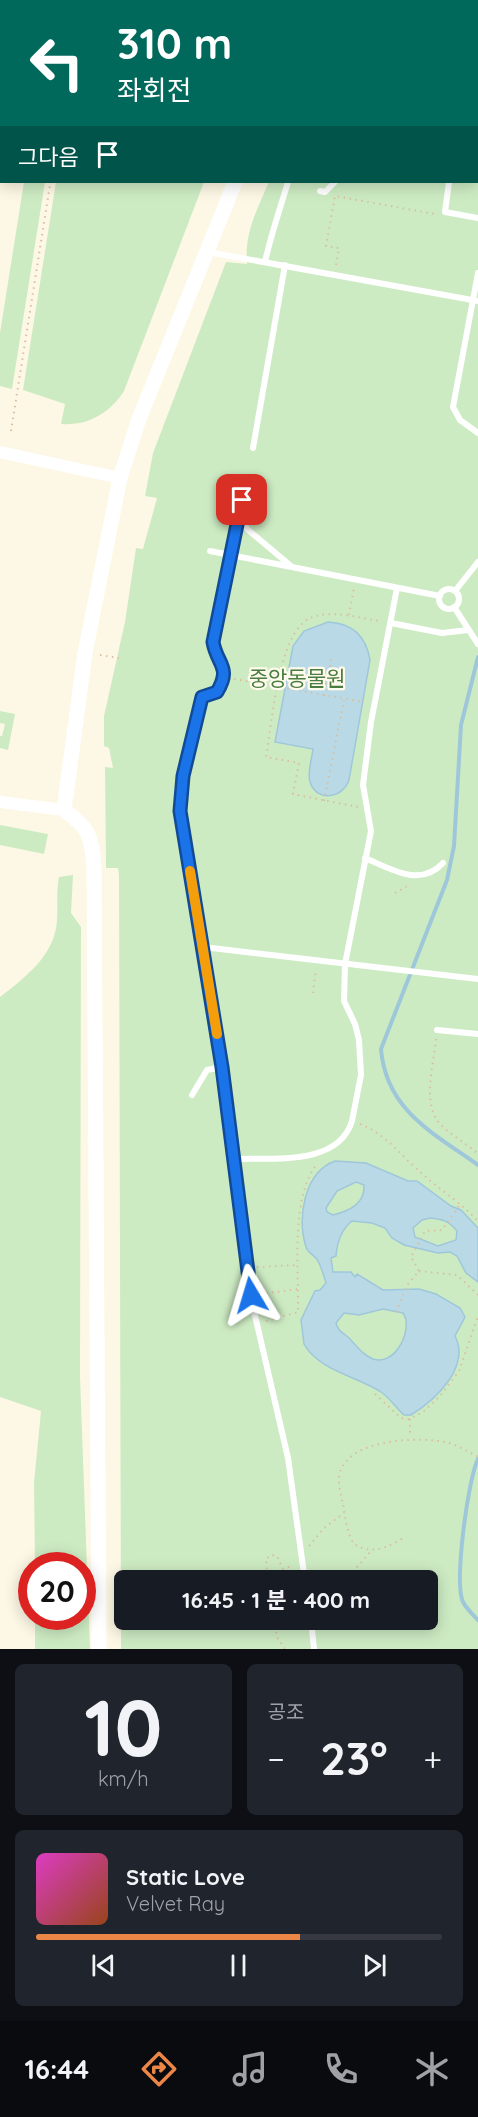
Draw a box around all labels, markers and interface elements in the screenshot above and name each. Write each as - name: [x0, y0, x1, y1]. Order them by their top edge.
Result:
- text: 310 m: [117, 17, 232, 70]
- icon: left: [18, 24, 96, 102]
- text: 좌회전: [117, 73, 192, 107]
- icon: arrive: [91, 138, 124, 171]
- text: 그다음: [18, 143, 79, 171]
- pin: [216, 474, 267, 525]
- icon: arrive: [225, 483, 258, 516]
- park label: 중앙동물원: [249, 665, 345, 691]
- position arrow: [219, 1263, 283, 1327]
- speed limit sign: 20: [18, 1552, 96, 1630]
- text: 16:45 · 1 분 · 400 m: [182, 1586, 370, 1614]
- text: 10: [84, 1678, 162, 1776]
- text: 공조: [268, 1699, 304, 1724]
- text: 23°: [320, 1730, 388, 1786]
- text: −: [268, 1738, 285, 1779]
- text: +: [423, 1738, 442, 1779]
- text: km/h: [98, 1766, 149, 1791]
- text: Static Love: [126, 1863, 245, 1891]
- text: Velvet Ray: [126, 1891, 225, 1916]
- icon: previous: [87, 1949, 120, 1982]
- icon: pause: [222, 1949, 255, 1982]
- icon: next: [358, 1949, 391, 1982]
- icon: directions: [138, 2048, 180, 2090]
- icon: music: [229, 2048, 271, 2090]
- icon: phone: [320, 2048, 362, 2090]
- icon: climate: [411, 2048, 453, 2090]
- text: 16:44: [25, 2052, 89, 2086]

